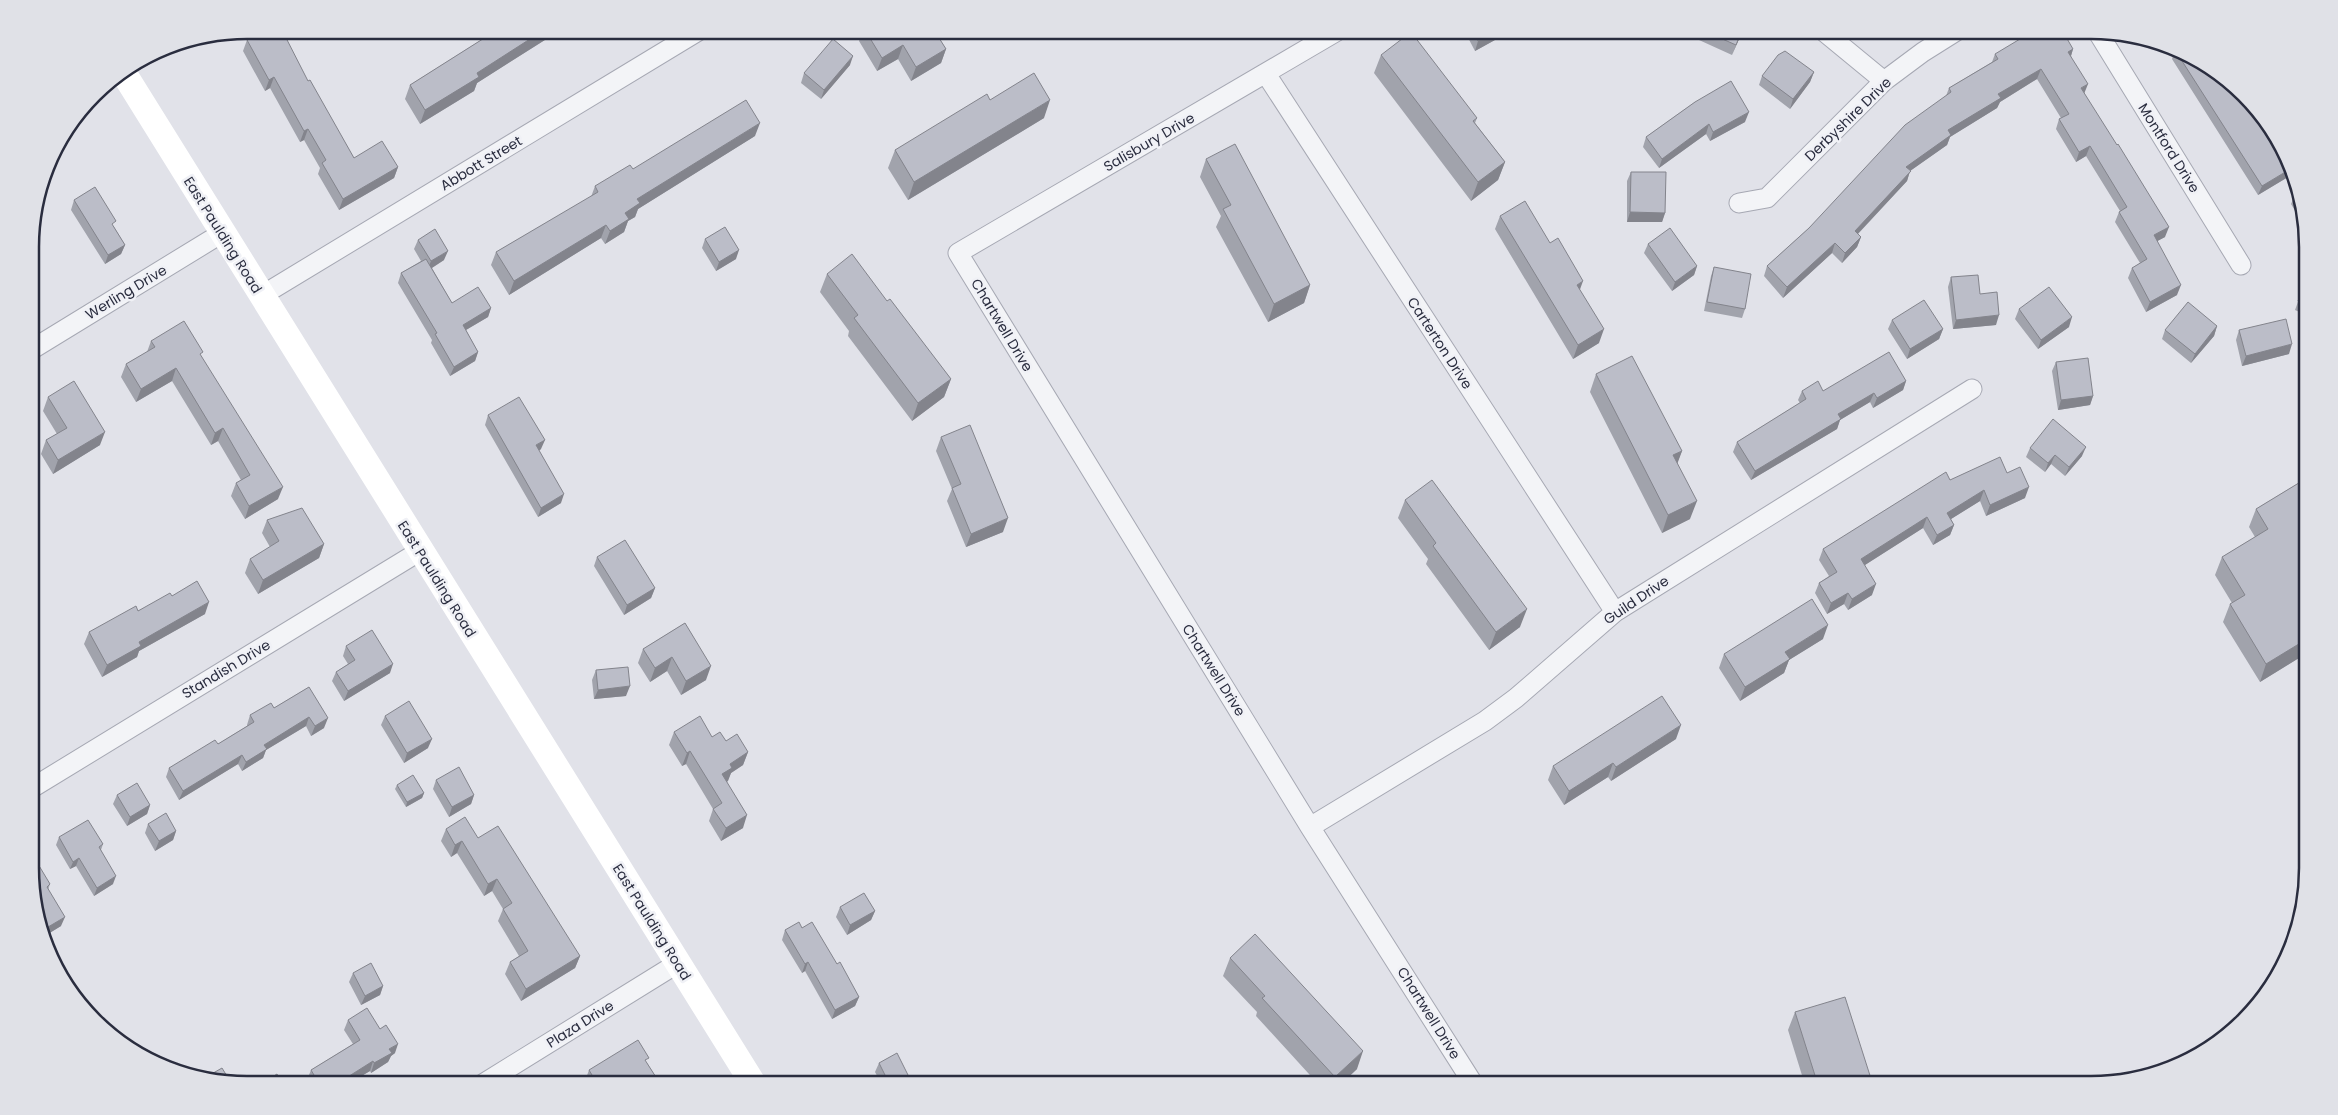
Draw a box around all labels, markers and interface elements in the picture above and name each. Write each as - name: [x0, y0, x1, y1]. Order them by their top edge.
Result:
- street label: Derbyshire Drive: [1800, 72, 1896, 166]
- street label: Montford Drive: [2133, 99, 2205, 197]
- street label: Salisbury Drive: [1100, 108, 1199, 176]
- street label: Abbott Street: [436, 131, 526, 195]
- street label: East Paulding Road: [179, 173, 267, 297]
- street label: Werling Drive: [82, 260, 171, 324]
- street label: Chartwell Drive: [966, 275, 1038, 376]
- street label: Carterton Drive: [1403, 293, 1478, 393]
- street label: East Paulding Road: [393, 517, 481, 641]
- street label: Guild Drive: [1599, 571, 1673, 629]
- street label: Chartwell Drive: [1178, 620, 1251, 720]
- street label: Standish Drive: [178, 635, 274, 703]
- street label: East Paulding Road: [608, 860, 696, 984]
- street label: Chartwell Drive: [1393, 963, 1466, 1063]
- street label: Plaza Drive: [543, 995, 618, 1053]

